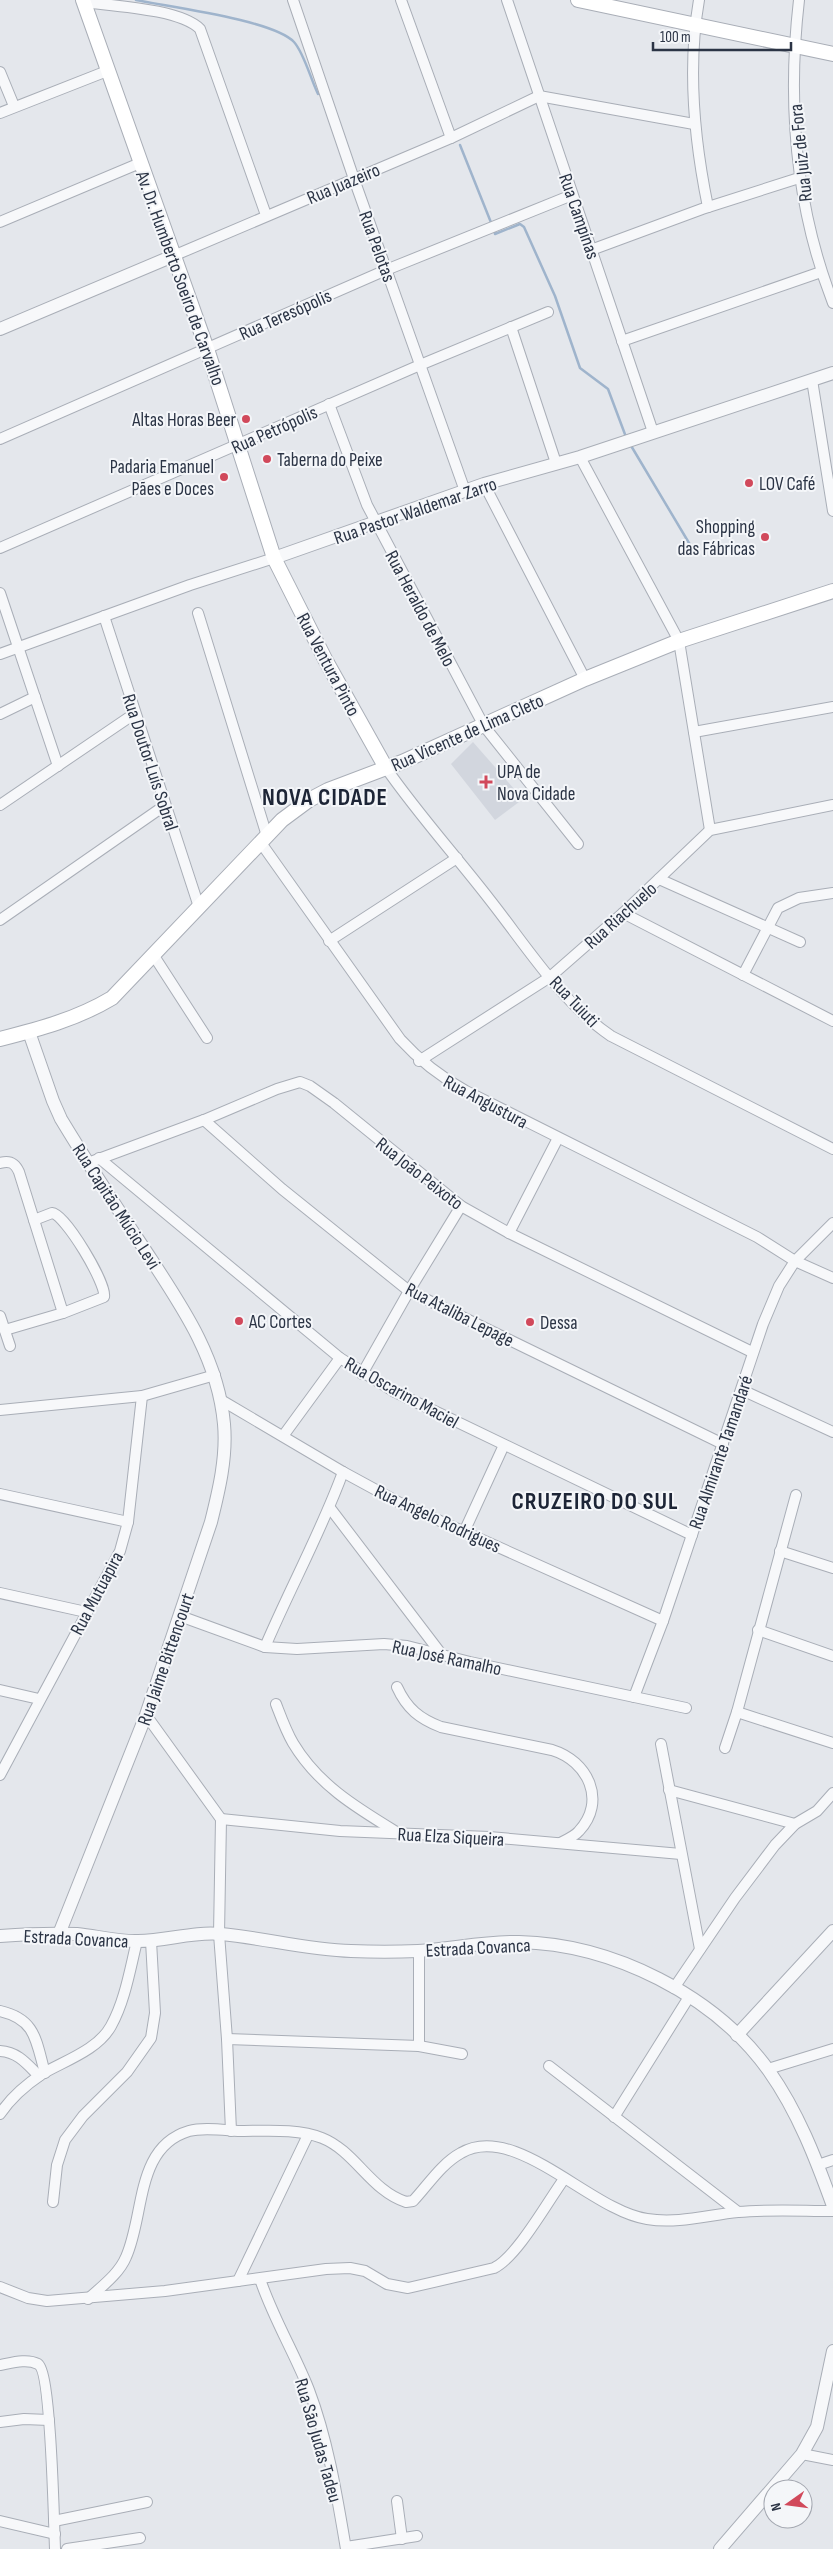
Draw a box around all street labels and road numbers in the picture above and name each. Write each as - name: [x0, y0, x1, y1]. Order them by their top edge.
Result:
- street label: Rua Juiz de Fora: [785, 103, 818, 203]
- street label: Rua Juazeiro: [304, 159, 384, 210]
- street label: Av. Dr. Humberto Soeiro de Carvalho: [130, 167, 229, 389]
- street label: Rua Campínas: [553, 171, 604, 263]
- street label: Rua Pelotas: [353, 208, 400, 285]
- street label: Rua Teresópolis: [236, 285, 336, 346]
- street label: Rua Petrópolis: [228, 401, 321, 459]
- street label: Rua Pastor Waldemar Zarro: [331, 473, 500, 550]
- street label: Rua Heraldo de Melo: [379, 547, 460, 671]
- street label: Rua Ventura Pinto: [291, 609, 364, 720]
- street label: Rua Vicente de Lima Cleto: [388, 689, 547, 777]
- street label: Rua Doutor Luís Sobral: [117, 691, 183, 834]
- street label: Rua Riachuelo: [580, 878, 662, 955]
- street label: Rua Tuiuti: [544, 972, 604, 1032]
- street label: Rua Angustura: [439, 1071, 531, 1134]
- street label: Rua João Peixoto: [371, 1133, 467, 1215]
- street label: Rua Capitão Múcio Levi: [67, 1140, 165, 1274]
- street label: Rua Ataliba Lepage: [401, 1278, 517, 1353]
- street label: Rua Oscarino Maciel: [340, 1353, 462, 1434]
- street label: Rua Almirante Tamandaré: [684, 1373, 759, 1532]
- street label: Rua Angelo Rodrigues: [371, 1480, 504, 1559]
- street label: Rua Mutuapira: [66, 1548, 129, 1639]
- street label: Rua Jaime Bittencourt: [133, 1590, 200, 1729]
- street label: Rua José Ramalho: [390, 1636, 503, 1681]
- street label: Rua Elza Siqueira: [397, 1823, 505, 1852]
- street label: Estrada Covanca: [23, 1925, 129, 1954]
- street label: Estrada Covanca: [425, 1934, 531, 1963]
- street label: Rua São Judas Tadeu: [289, 2376, 346, 2505]

